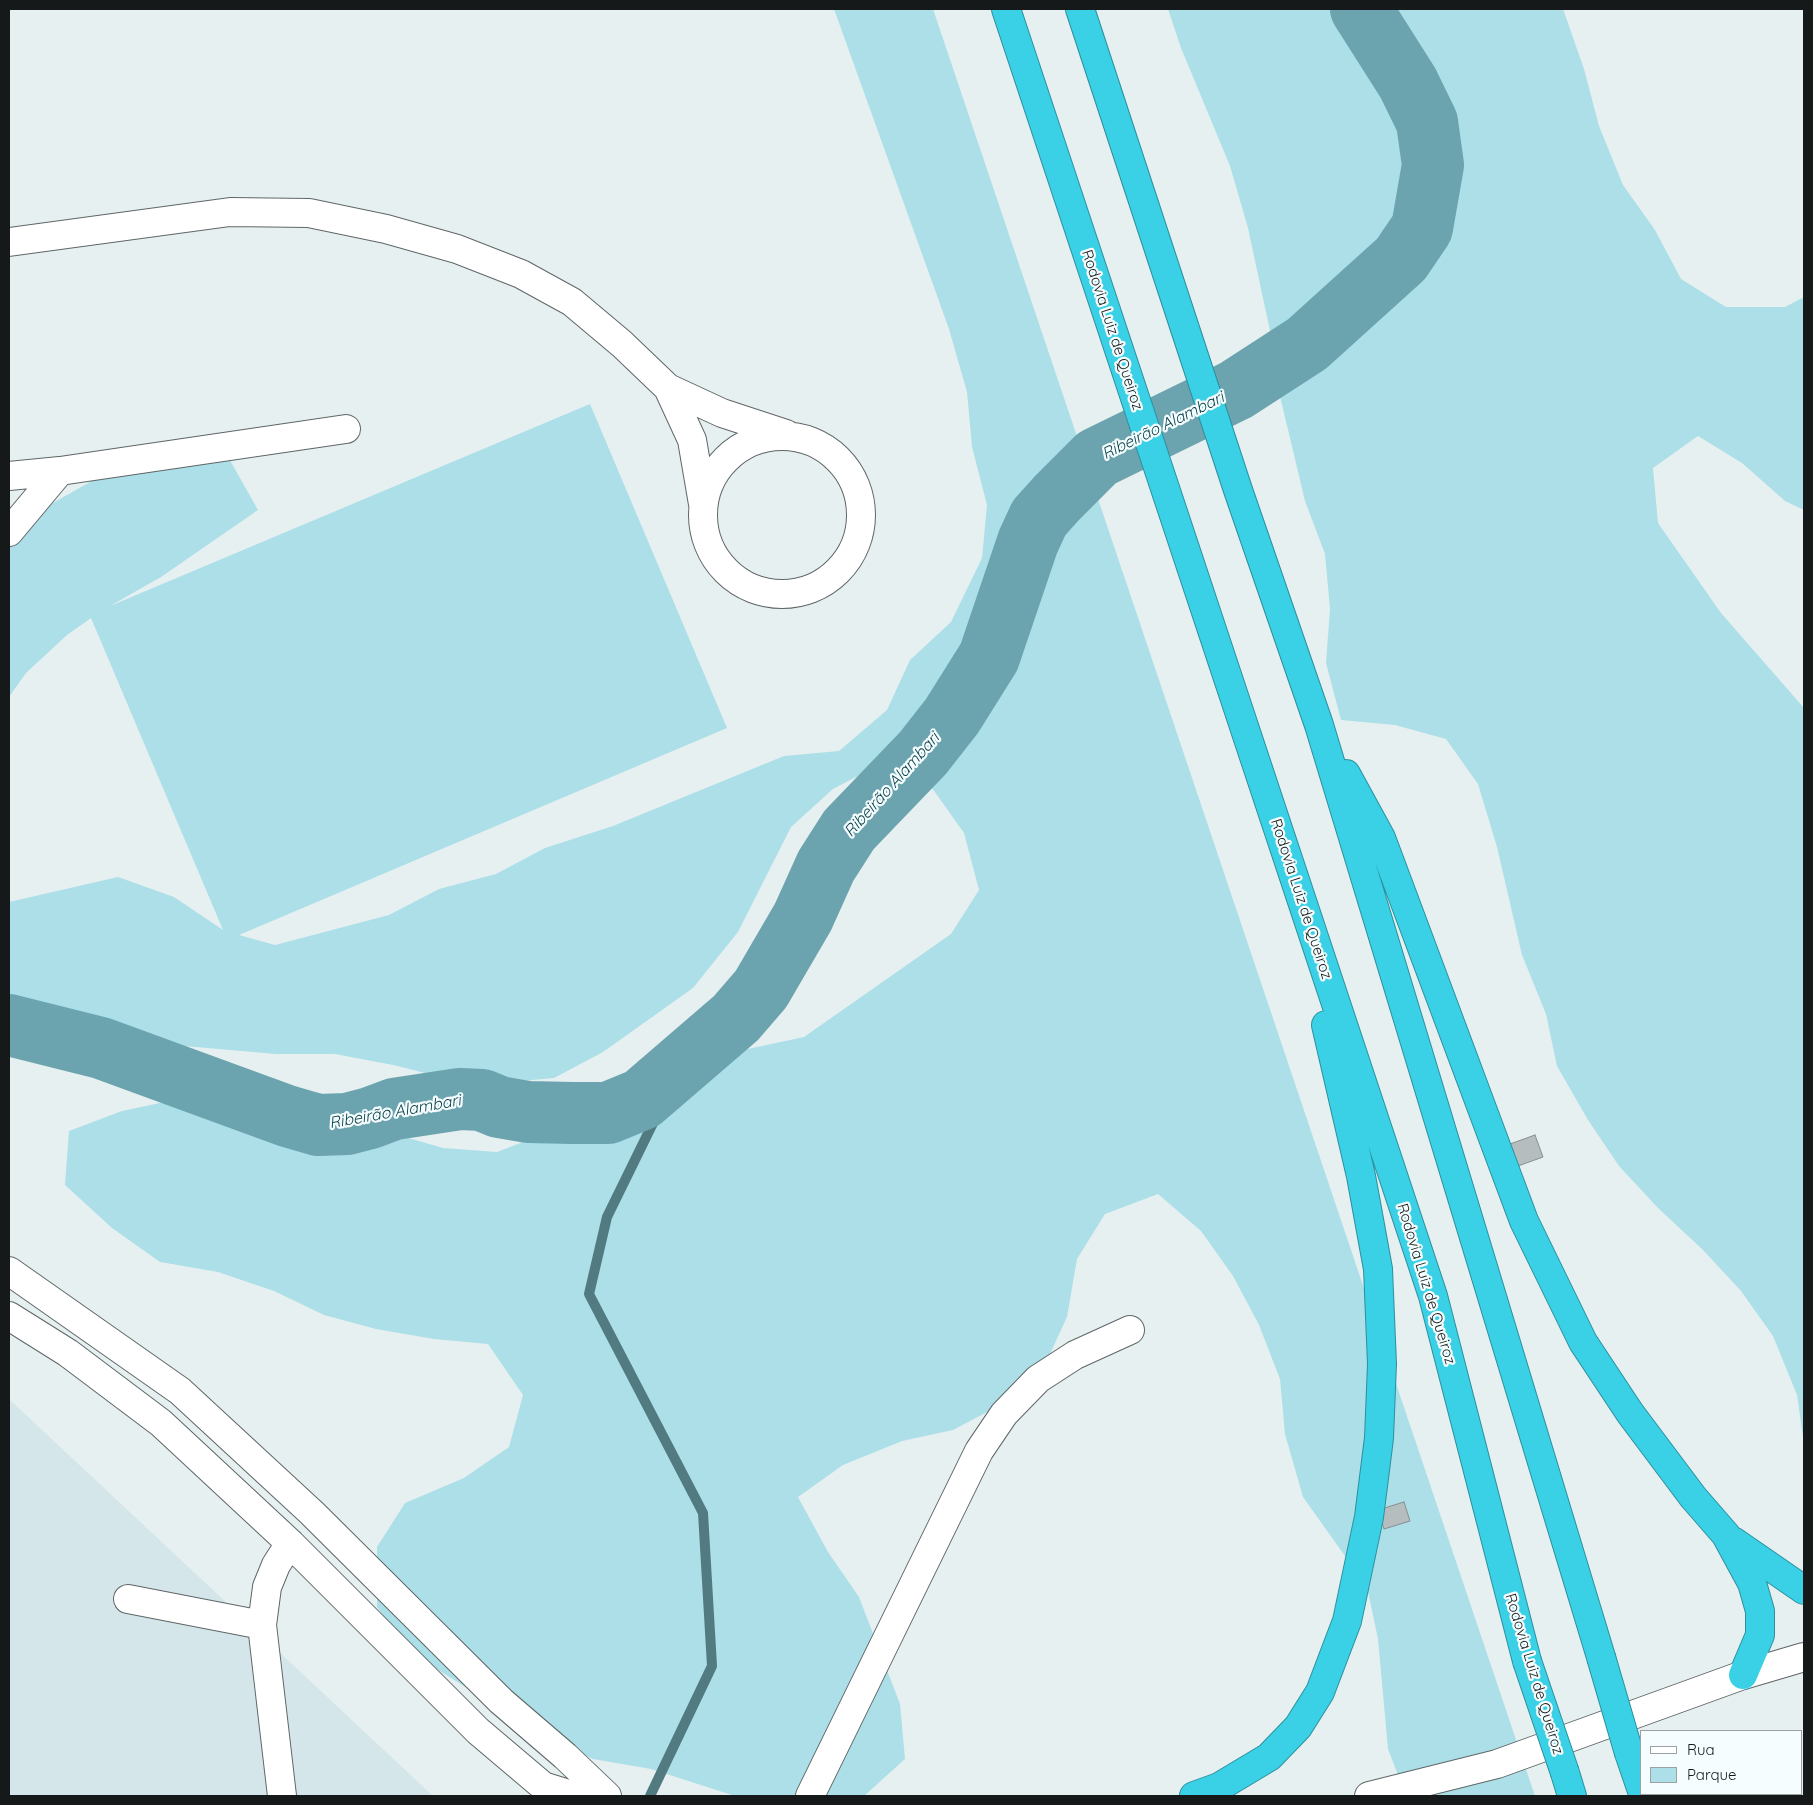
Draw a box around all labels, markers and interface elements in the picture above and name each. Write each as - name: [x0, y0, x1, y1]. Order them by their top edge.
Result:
- street label: Rodovia Luiz de Queiroz: [1078, 248, 1146, 412]
- water label: Ribeirão Alambari: [1099, 388, 1227, 464]
- water label: Ribeirão Alambari: [840, 729, 944, 841]
- street label: Rodovia Luiz de Queiroz: [1267, 817, 1335, 981]
- water label: Ribeirão Alambari: [328, 1091, 462, 1133]
- street label: Rodovia Luiz de Queiroz: [1393, 1201, 1459, 1367]
- street label: Rodovia Luiz de Queiroz: [1501, 1591, 1567, 1757]
- legend: [1640, 1730, 1803, 1795]
- text: Rua: [1687, 1740, 1715, 1759]
- text: Parque: [1687, 1765, 1737, 1784]

